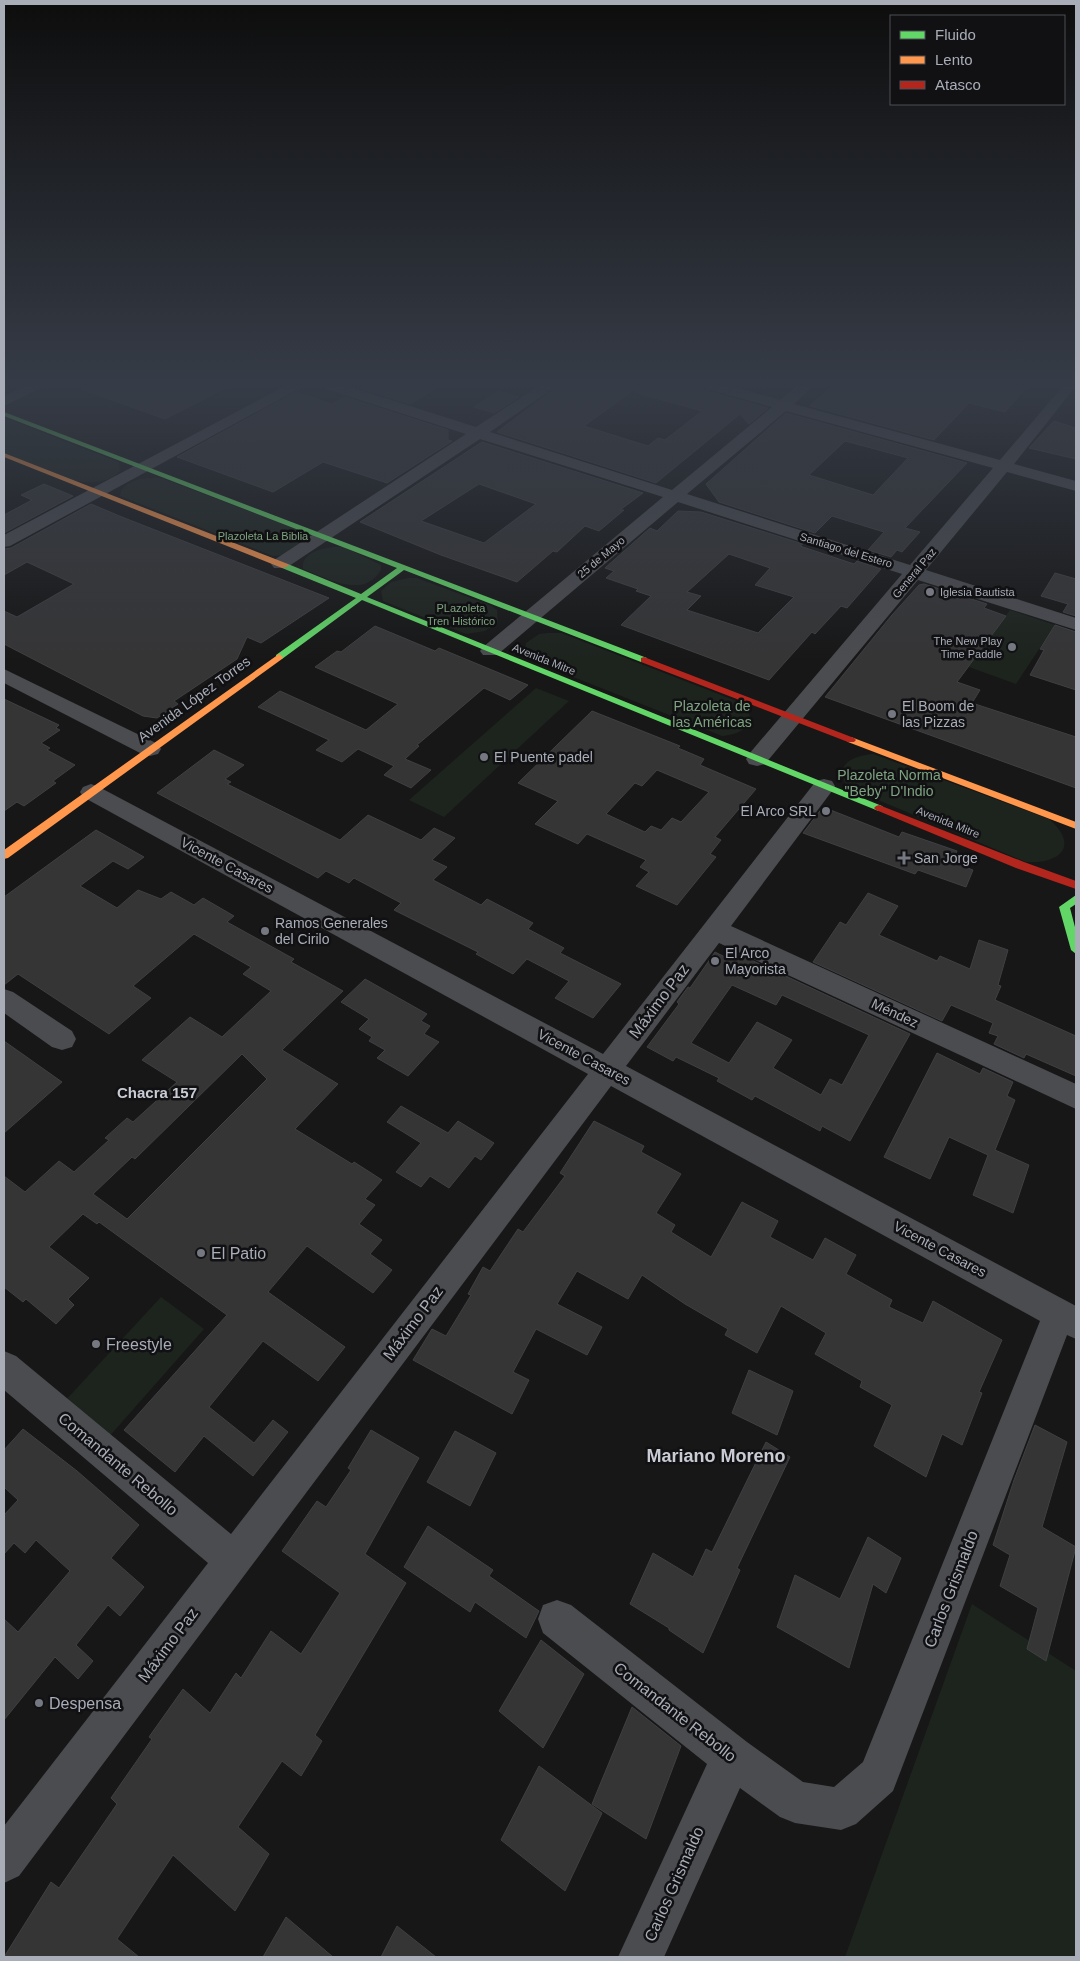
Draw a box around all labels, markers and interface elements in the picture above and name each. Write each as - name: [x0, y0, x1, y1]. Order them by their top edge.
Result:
- legend: [890, 15, 1065, 105]
- text: Fluido: [935, 26, 976, 43]
- text: Lento: [935, 51, 973, 68]
- text: Atasco: [935, 76, 981, 93]
- park label: Plazoleta La Biblia: [218, 530, 309, 542]
- street label: Santiago del Estero: [798, 530, 894, 570]
- street label: 25 de Mayo: [575, 534, 627, 580]
- street label: General Paz: [890, 546, 938, 600]
- marker: Iglesia Bautista: [924, 586, 936, 598]
- place label: Iglesia Bautista: [940, 586, 1015, 598]
- park label: PLazoleta Tren Histórico: [427, 602, 495, 627]
- place label: The New Play Time Paddle: [934, 635, 1002, 660]
- street label: Avenida Mitre: [511, 641, 577, 677]
- marker: The New Play Time Paddle: [1006, 641, 1018, 653]
- street label: Avenida López Torres: [135, 653, 253, 745]
- park label: Plazoleta de las Américas: [672, 698, 752, 730]
- place label: El Boom de las Pizzas: [902, 698, 975, 730]
- marker: El Boom de las Pizzas: [886, 708, 898, 720]
- place label: El Puente padel: [494, 749, 593, 765]
- marker: El Puente padel: [478, 751, 490, 763]
- park label: Plazoleta Norma "Beby" D'Indio: [837, 767, 941, 799]
- place label: El Arco SRL: [741, 803, 816, 819]
- street label: Avenida Mitre: [915, 804, 981, 840]
- marker: El Arco SRL: [820, 805, 832, 817]
- street label: Vicente Casares: [178, 834, 276, 896]
- place label: San Jorge: [914, 850, 978, 866]
- marker: San Jorge: [898, 852, 910, 864]
- place label: Ramos Generales del Cirilo: [275, 915, 388, 947]
- marker: Ramos Generales del Cirilo: [259, 925, 271, 937]
- place label: El Arco Mayorista: [725, 945, 786, 977]
- marker: El Arco Mayorista: [709, 955, 721, 967]
- street label: Máximo Paz: [626, 961, 692, 1041]
- street label: Méndez: [869, 995, 921, 1031]
- street label: Vicente Casares: [535, 1026, 633, 1088]
- district label: Chacra 157: [117, 1084, 197, 1101]
- street label: Vicente Casares: [891, 1218, 989, 1280]
- place label: El Patio: [211, 1245, 266, 1262]
- marker: El Patio: [195, 1247, 207, 1259]
- street label: Máximo Paz: [380, 1283, 446, 1363]
- place label: Freestyle: [106, 1336, 172, 1353]
- marker: Freestyle: [90, 1338, 102, 1350]
- street label: Comandante Rebollo: [55, 1409, 181, 1519]
- district label: Mariano Moreno: [646, 1446, 786, 1466]
- street label: Carlos Grismaldo: [921, 1528, 981, 1650]
- street label: Máximo Paz: [135, 1605, 201, 1685]
- street label: Comandante Rebollo: [611, 1659, 740, 1765]
- place label: Despensa: [49, 1695, 121, 1712]
- marker: Despensa: [33, 1697, 45, 1709]
- street label: Carlos Grismaldo: [641, 1824, 707, 1944]

